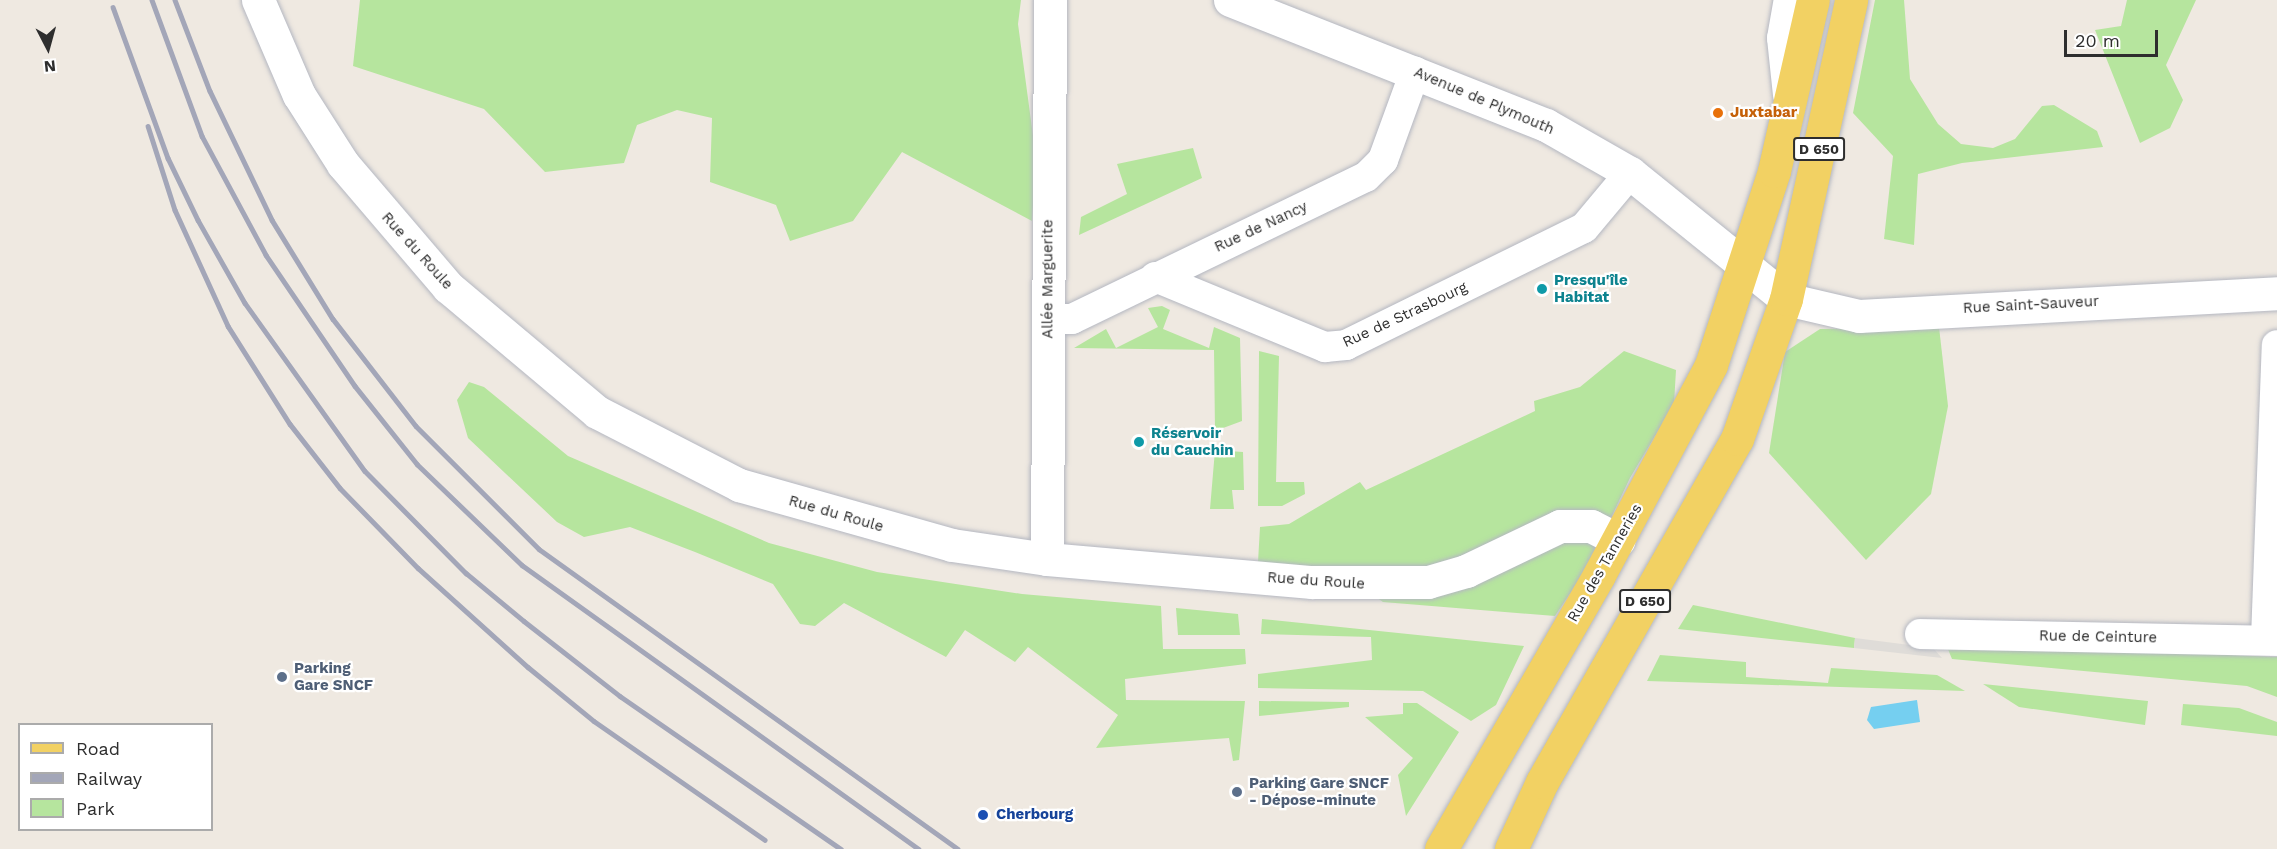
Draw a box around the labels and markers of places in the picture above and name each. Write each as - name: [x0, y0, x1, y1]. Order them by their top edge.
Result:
- place label: Juxtabar: [1730, 104, 1797, 122]
- marker: Juxtabar: [1711, 106, 1725, 120]
- place label: Presqu'île Habitat: [1554, 271, 1628, 306]
- marker: Presqu'île Habitat: [1535, 282, 1549, 296]
- place label: Réservoir du Cauchin: [1151, 424, 1234, 459]
- marker: Réservoir du Cauchin: [1132, 435, 1146, 449]
- place label: Parking Gare SNCF: [294, 659, 373, 694]
- marker: Parking Gare SNCF: [275, 670, 289, 684]
- place label: Parking Gare SNCF - Dépose-minute: [1249, 774, 1389, 809]
- marker: Parking Gare SNCF - Dépose-minute: [1230, 785, 1244, 799]
- marker: Cherbourg: [974, 806, 992, 824]
- place label: Cherbourg: [996, 806, 1073, 824]

